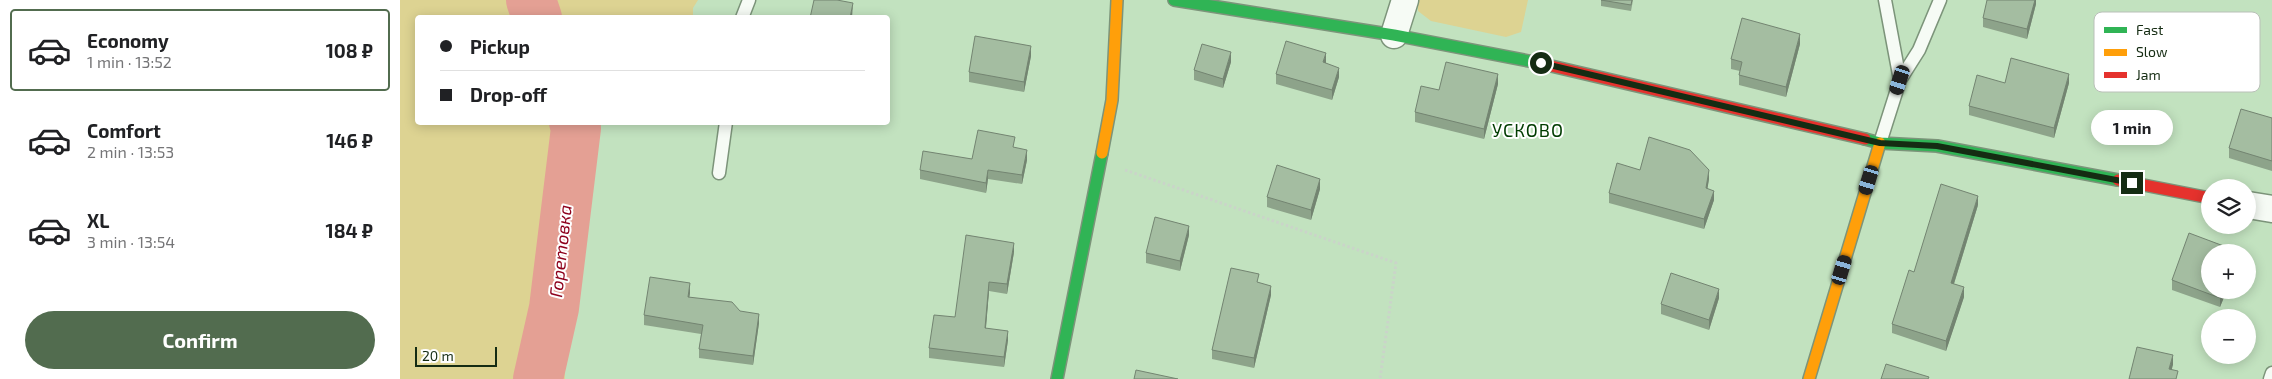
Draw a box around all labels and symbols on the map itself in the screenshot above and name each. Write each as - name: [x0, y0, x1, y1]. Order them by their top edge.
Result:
- legend: [2094, 12, 2260, 92]
- text: Fast: [2136, 21, 2163, 38]
- text: Slow: [2136, 43, 2168, 60]
- route start: [1530, 52, 1552, 74]
- car: [1888, 63, 1911, 97]
- text: Jam: [2136, 66, 2161, 83]
- callout: 1 min: [2091, 110, 2173, 146]
- district label: УСКОВО: [1492, 119, 1564, 141]
- car: [1857, 163, 1880, 197]
- route end: [2121, 172, 2143, 194]
- water label: Горетовка: [544, 204, 576, 298]
- car: [1830, 253, 1853, 287]
- scale bar: [415, 344, 498, 367]

